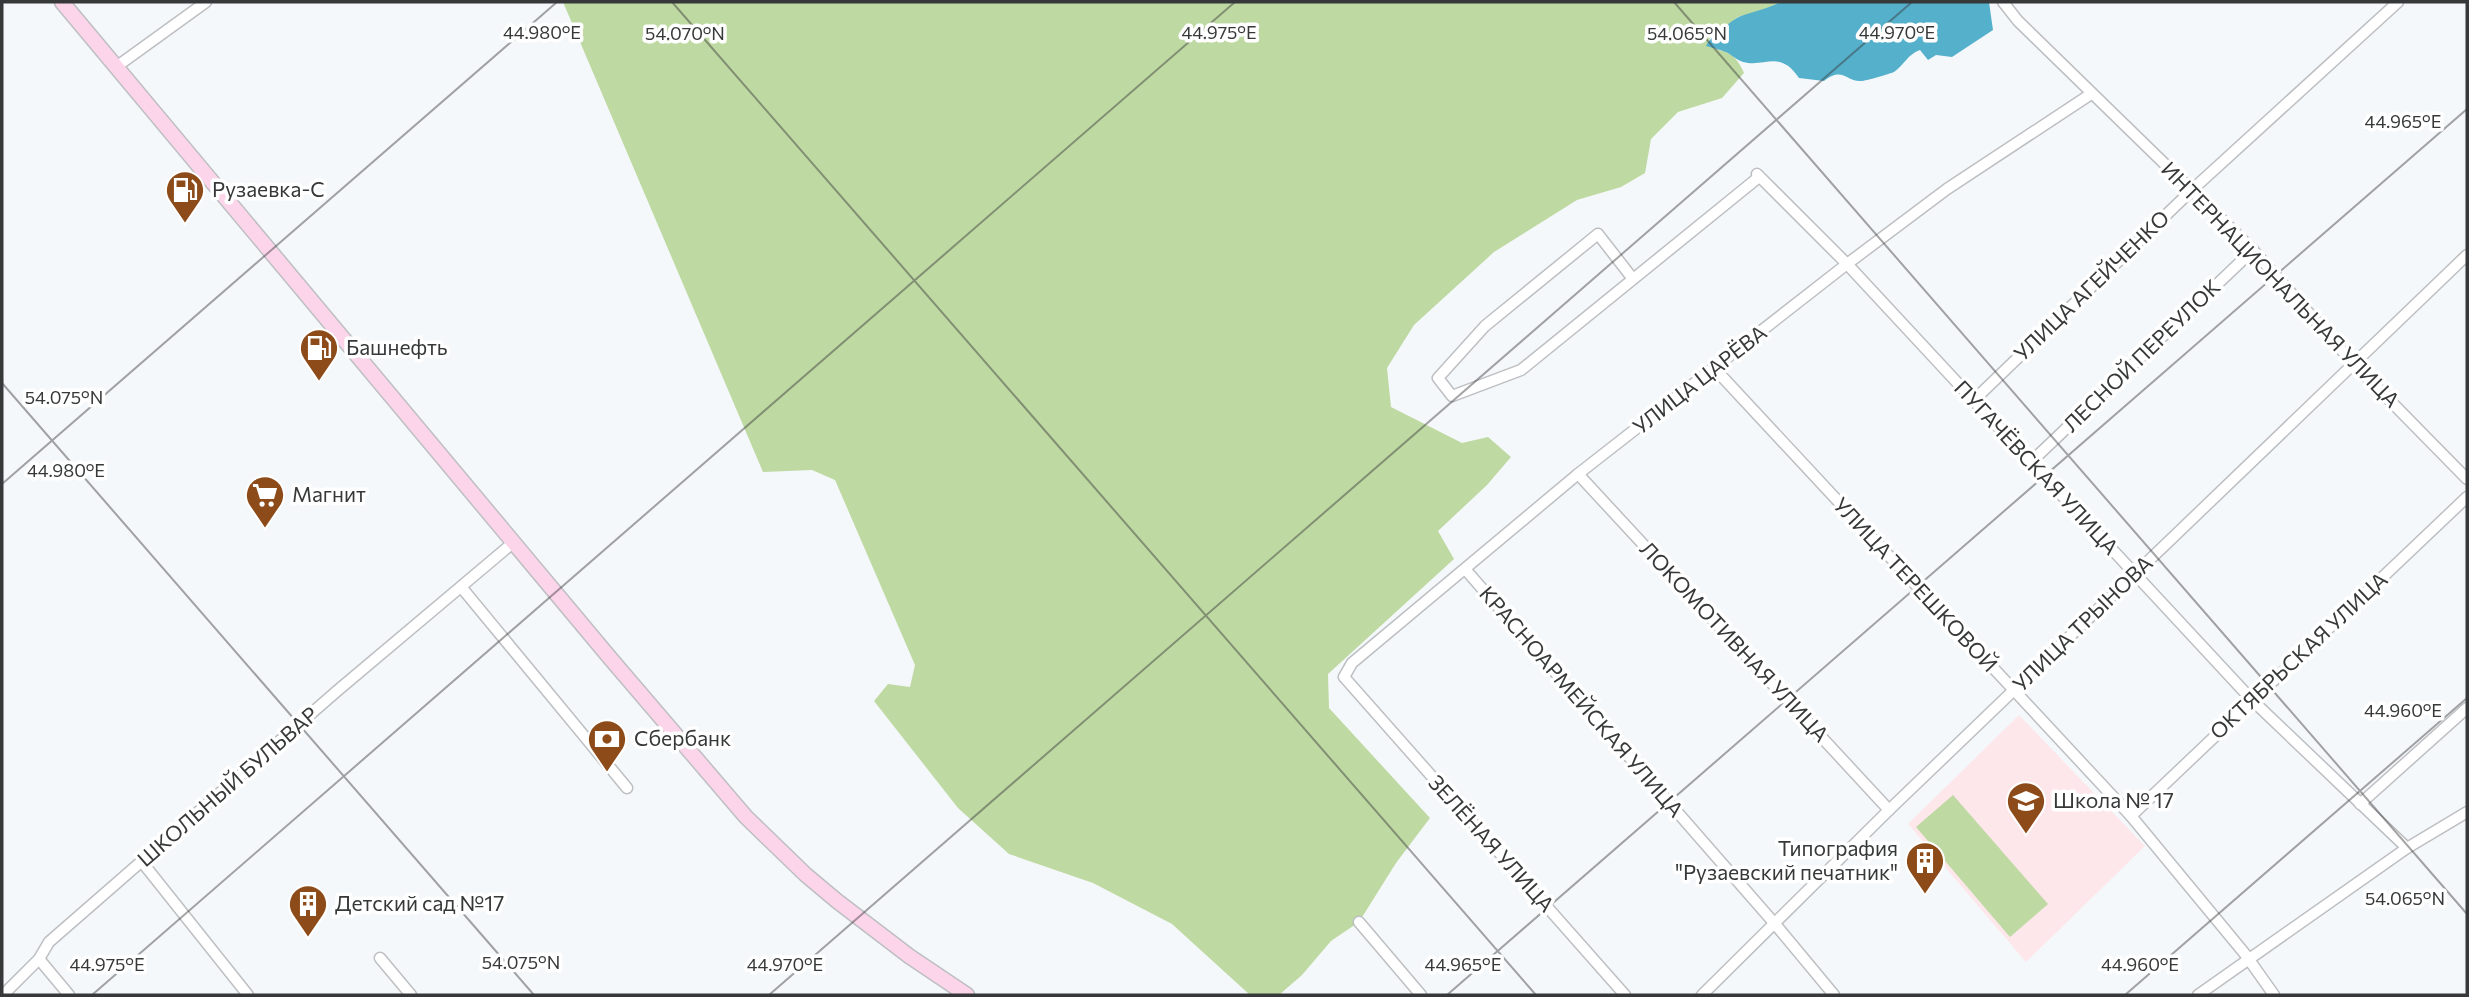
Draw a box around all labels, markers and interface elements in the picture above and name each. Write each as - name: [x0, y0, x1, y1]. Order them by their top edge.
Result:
- text: 44.980°E: [503, 21, 581, 43]
- text: 44.975°E: [1181, 21, 1257, 43]
- text: 44.970°E: [1859, 21, 1935, 43]
- text: 54.070°N: [645, 22, 725, 44]
- text: 54.065°N: [1647, 22, 1727, 44]
- text: 44.965°E: [2365, 110, 2441, 132]
- street label: ИНТЕРНАЦИОНАЛЬНАЯ УЛИЦА: [2157, 156, 2405, 412]
- fuel station icon: Рузаевка-С: [164, 169, 206, 224]
- place label: Рузаевка-С: [212, 176, 325, 201]
- street label: УЛИЦА АГЕЙЧЕНКО: [2008, 204, 2174, 365]
- street label: ЛЕСНОЙ ПЕРЕУЛОК: [2057, 274, 2225, 436]
- street label: УЛИЦА ЦАРЁВА: [1627, 319, 1771, 439]
- fuel station icon: Башнефть: [298, 327, 340, 382]
- place label: Башнефть: [346, 334, 448, 359]
- street label: ПУГАЧЁВСКАЯ УЛИЦА: [1950, 375, 2124, 559]
- text: 54.075°N: [25, 386, 103, 408]
- text: 44.980°E: [27, 459, 105, 481]
- supermarket icon: Магнит: [244, 474, 286, 529]
- place label: Магнит: [292, 481, 366, 506]
- street label: УЛИЦА ТЕРЕШКОВОЙ: [1829, 492, 2003, 676]
- street label: ЛОКОМОТИВНАЯ УЛИЦА: [1636, 536, 1835, 746]
- street label: УЛИЦА ТРЫНОВА: [2007, 550, 2157, 696]
- street label: ОКТЯБРЬСКАЯ УЛИЦА: [2204, 566, 2392, 744]
- street label: КРАСНОАРМЕЙСКАЯ УЛИЦА: [1475, 580, 1689, 822]
- text: 44.960°E: [2364, 699, 2442, 721]
- street label: ШКОЛЬНЫЙ БУЛЬВАР: [132, 701, 322, 871]
- bank icon: Сбербанк: [586, 718, 628, 773]
- place label: Сбербанк: [634, 725, 731, 750]
- street label: ЗЕЛЁНАЯ УЛИЦА: [1424, 769, 1560, 917]
- school or university icon: Школа № 17: [2005, 780, 2047, 835]
- place label: Школа № 17: [2053, 787, 2174, 812]
- place label: Типография "Рузаевский печатник": [1675, 835, 1898, 884]
- building icon: Типография "Рузаевский печатник": [1904, 840, 1946, 895]
- building icon: Детский сад №17: [287, 883, 329, 938]
- text: 54.065°N: [2365, 887, 2445, 909]
- place label: Детский сад №17: [335, 890, 504, 915]
- text: 54.075°N: [482, 951, 560, 973]
- text: 44.975°E: [69, 953, 145, 975]
- text: 44.970°E: [747, 953, 823, 975]
- text: 44.965°E: [1425, 953, 1501, 975]
- text: 44.960°E: [2101, 953, 2179, 975]

